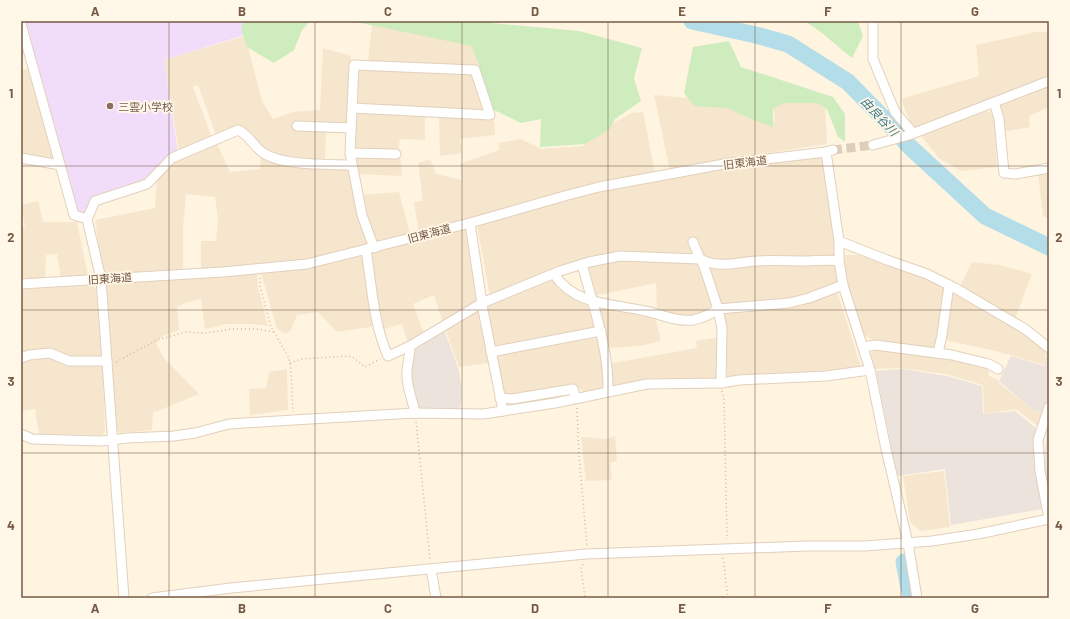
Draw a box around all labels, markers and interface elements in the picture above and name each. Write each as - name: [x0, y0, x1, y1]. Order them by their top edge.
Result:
- text: A: [91, 3, 100, 19]
- text: B: [238, 3, 246, 19]
- text: C: [384, 3, 392, 19]
- text: D: [531, 3, 539, 19]
- text: E: [678, 3, 686, 19]
- text: F: [824, 3, 832, 19]
- text: G: [971, 3, 979, 19]
- text: 1: [9, 85, 13, 101]
- text: 1: [1057, 85, 1061, 101]
- water label: 由良谷川: [859, 94, 903, 140]
- place label: 三雲小学校: [118, 100, 173, 113]
- marker: 三雲小学校: [105, 101, 115, 111]
- street label: 旧東海道: [722, 153, 768, 171]
- street label: 旧東海道: [406, 221, 452, 245]
- text: 2: [7, 229, 15, 245]
- text: 2: [1055, 229, 1063, 245]
- street label: 旧東海道: [88, 270, 132, 286]
- text: 3: [7, 373, 15, 389]
- text: 3: [1055, 373, 1063, 389]
- text: 4: [7, 517, 15, 533]
- text: 4: [1055, 517, 1063, 533]
- text: A: [91, 600, 100, 616]
- text: B: [238, 600, 246, 616]
- text: C: [384, 600, 392, 616]
- text: D: [531, 600, 539, 616]
- text: E: [678, 600, 686, 616]
- text: F: [824, 600, 832, 616]
- text: G: [971, 600, 979, 616]

